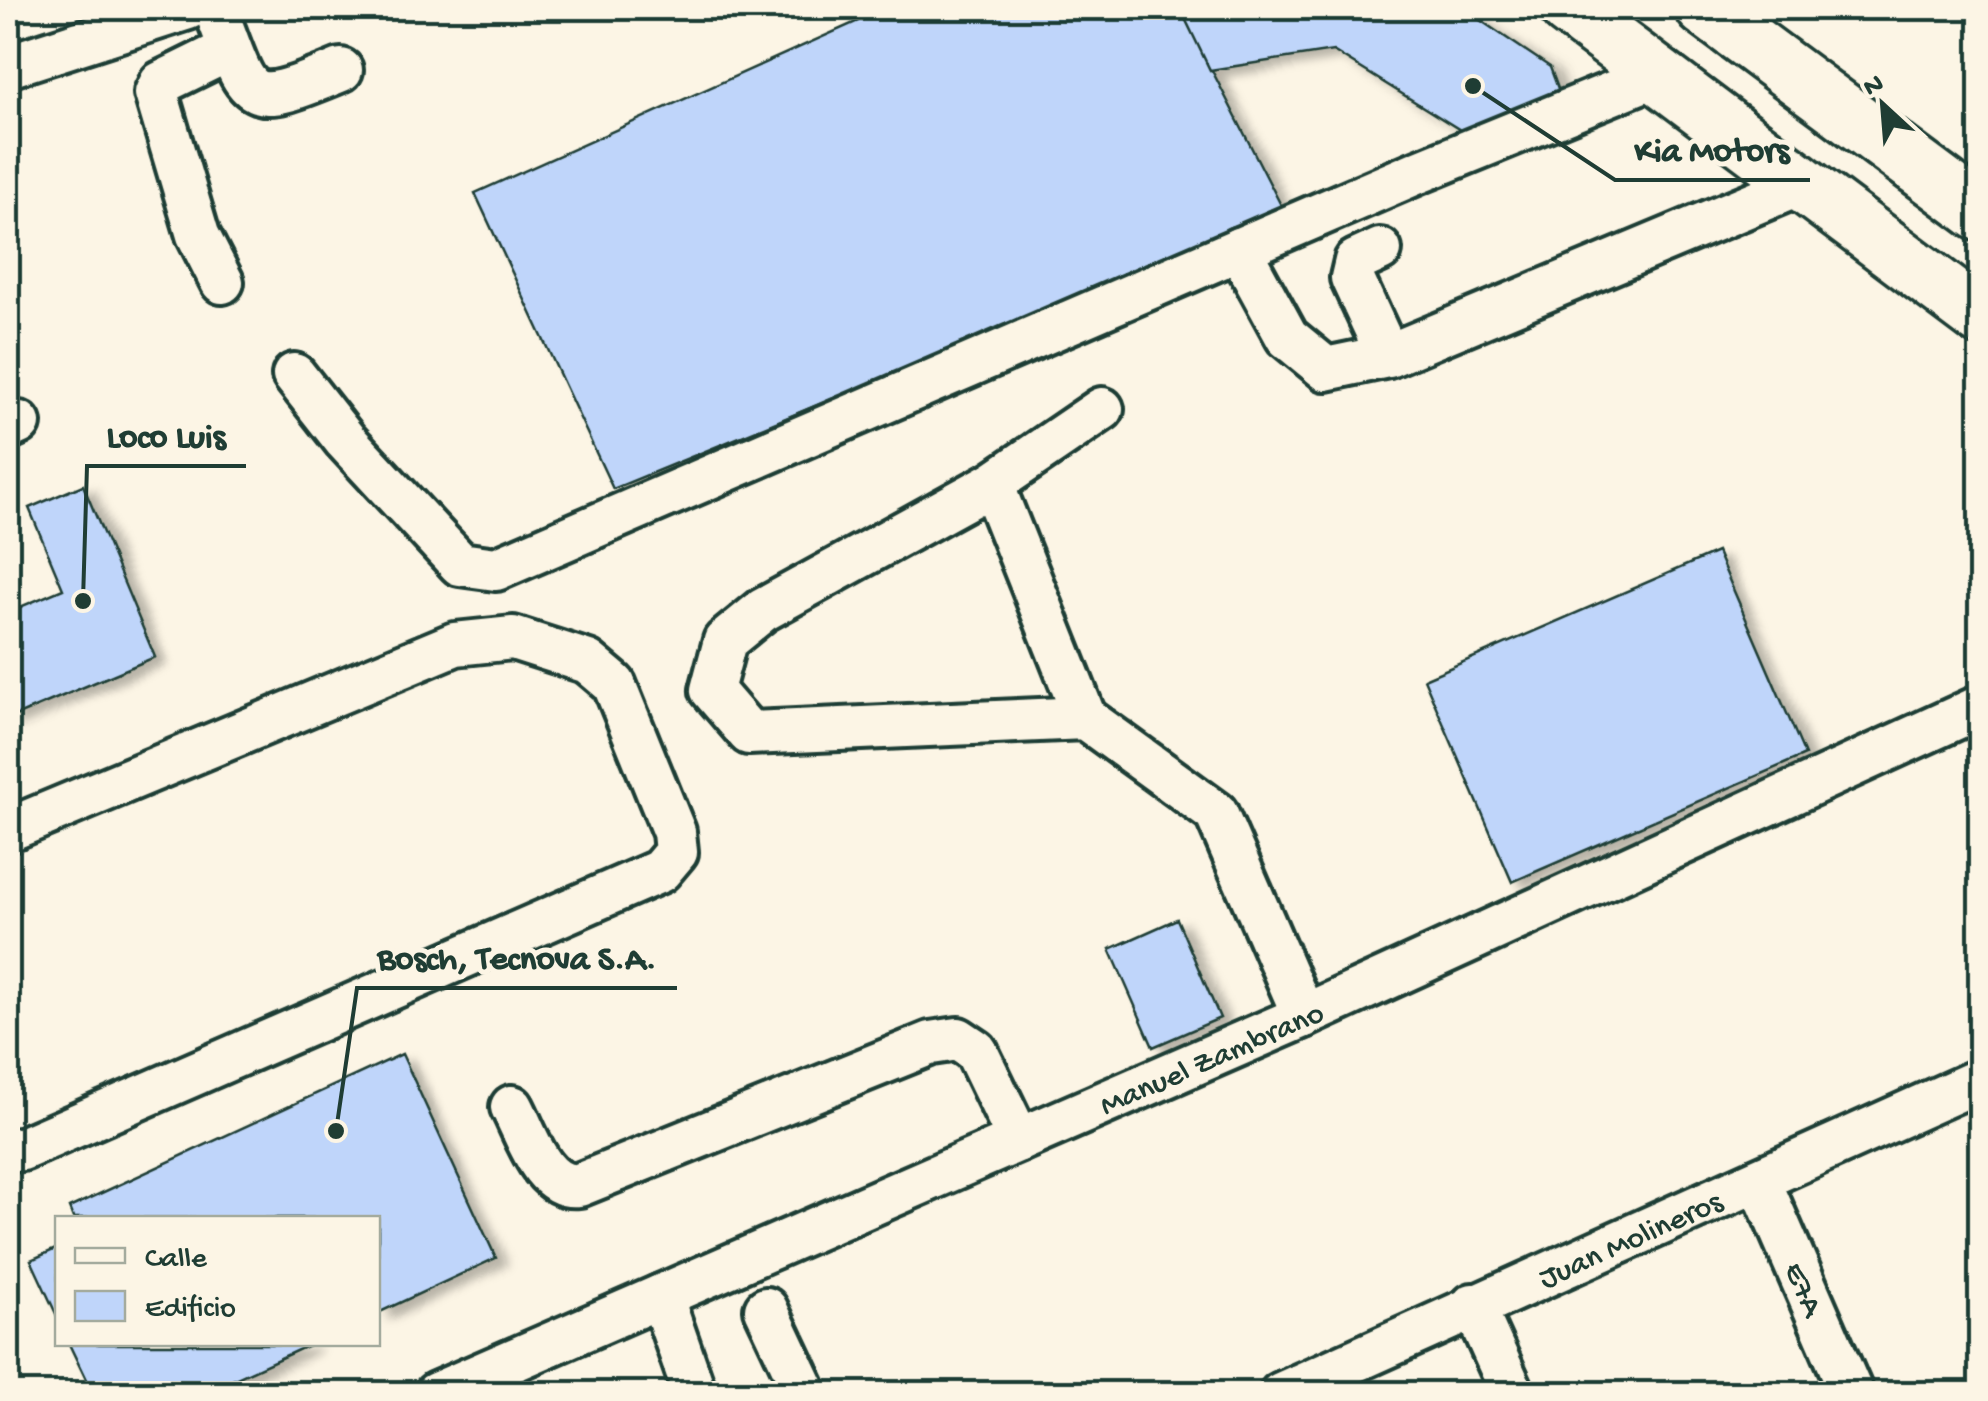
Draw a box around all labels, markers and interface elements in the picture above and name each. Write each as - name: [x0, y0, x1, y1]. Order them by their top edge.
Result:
- north arrow: [1833, 55, 1933, 155]
- text: N: [1859, 68, 1889, 105]
- callout: Kia Motors: [1615, 115, 1810, 180]
- text: Kia Motors: [1634, 133, 1791, 174]
- callout: Loco Luis: [87, 401, 246, 466]
- text: Loco Luis: [106, 419, 228, 460]
- callout: Bosch, Tecnova S.A.: [357, 923, 677, 988]
- text: Bosch, Tecnova S.A.: [376, 941, 657, 982]
- street label: Manuel Zambrano: [1095, 996, 1331, 1127]
- street label: Juan Molineros: [1534, 1184, 1730, 1300]
- legend: [55, 1216, 380, 1346]
- text: Calle: [145, 1243, 207, 1278]
- street label: E7A: [1773, 1257, 1831, 1325]
- text: Edificio: [145, 1293, 236, 1328]

